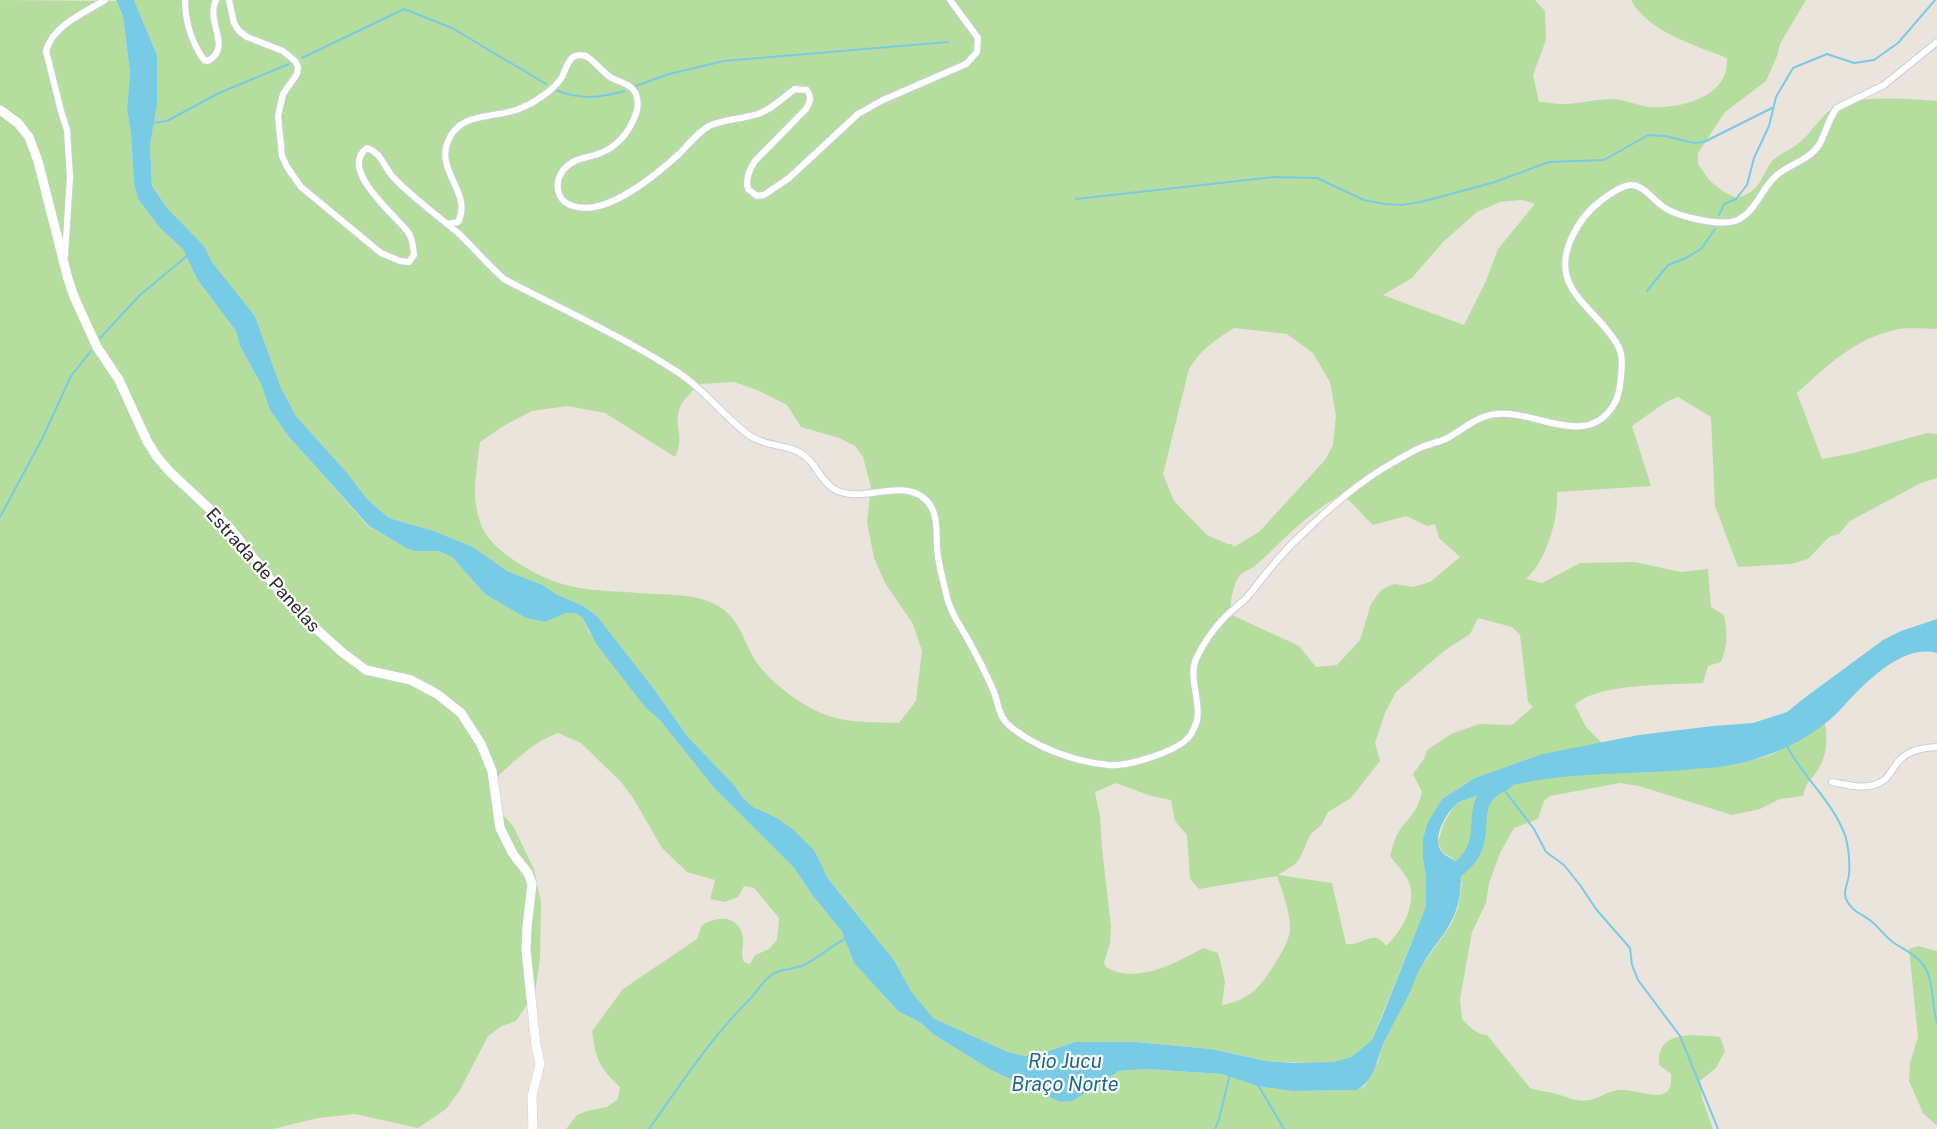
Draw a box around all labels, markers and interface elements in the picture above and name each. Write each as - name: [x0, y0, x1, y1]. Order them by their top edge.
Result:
- street label: Estrada de Panelas: [202, 503, 325, 636]
- water label: Rio Jucu Braço Norte: [1011, 1049, 1119, 1096]

